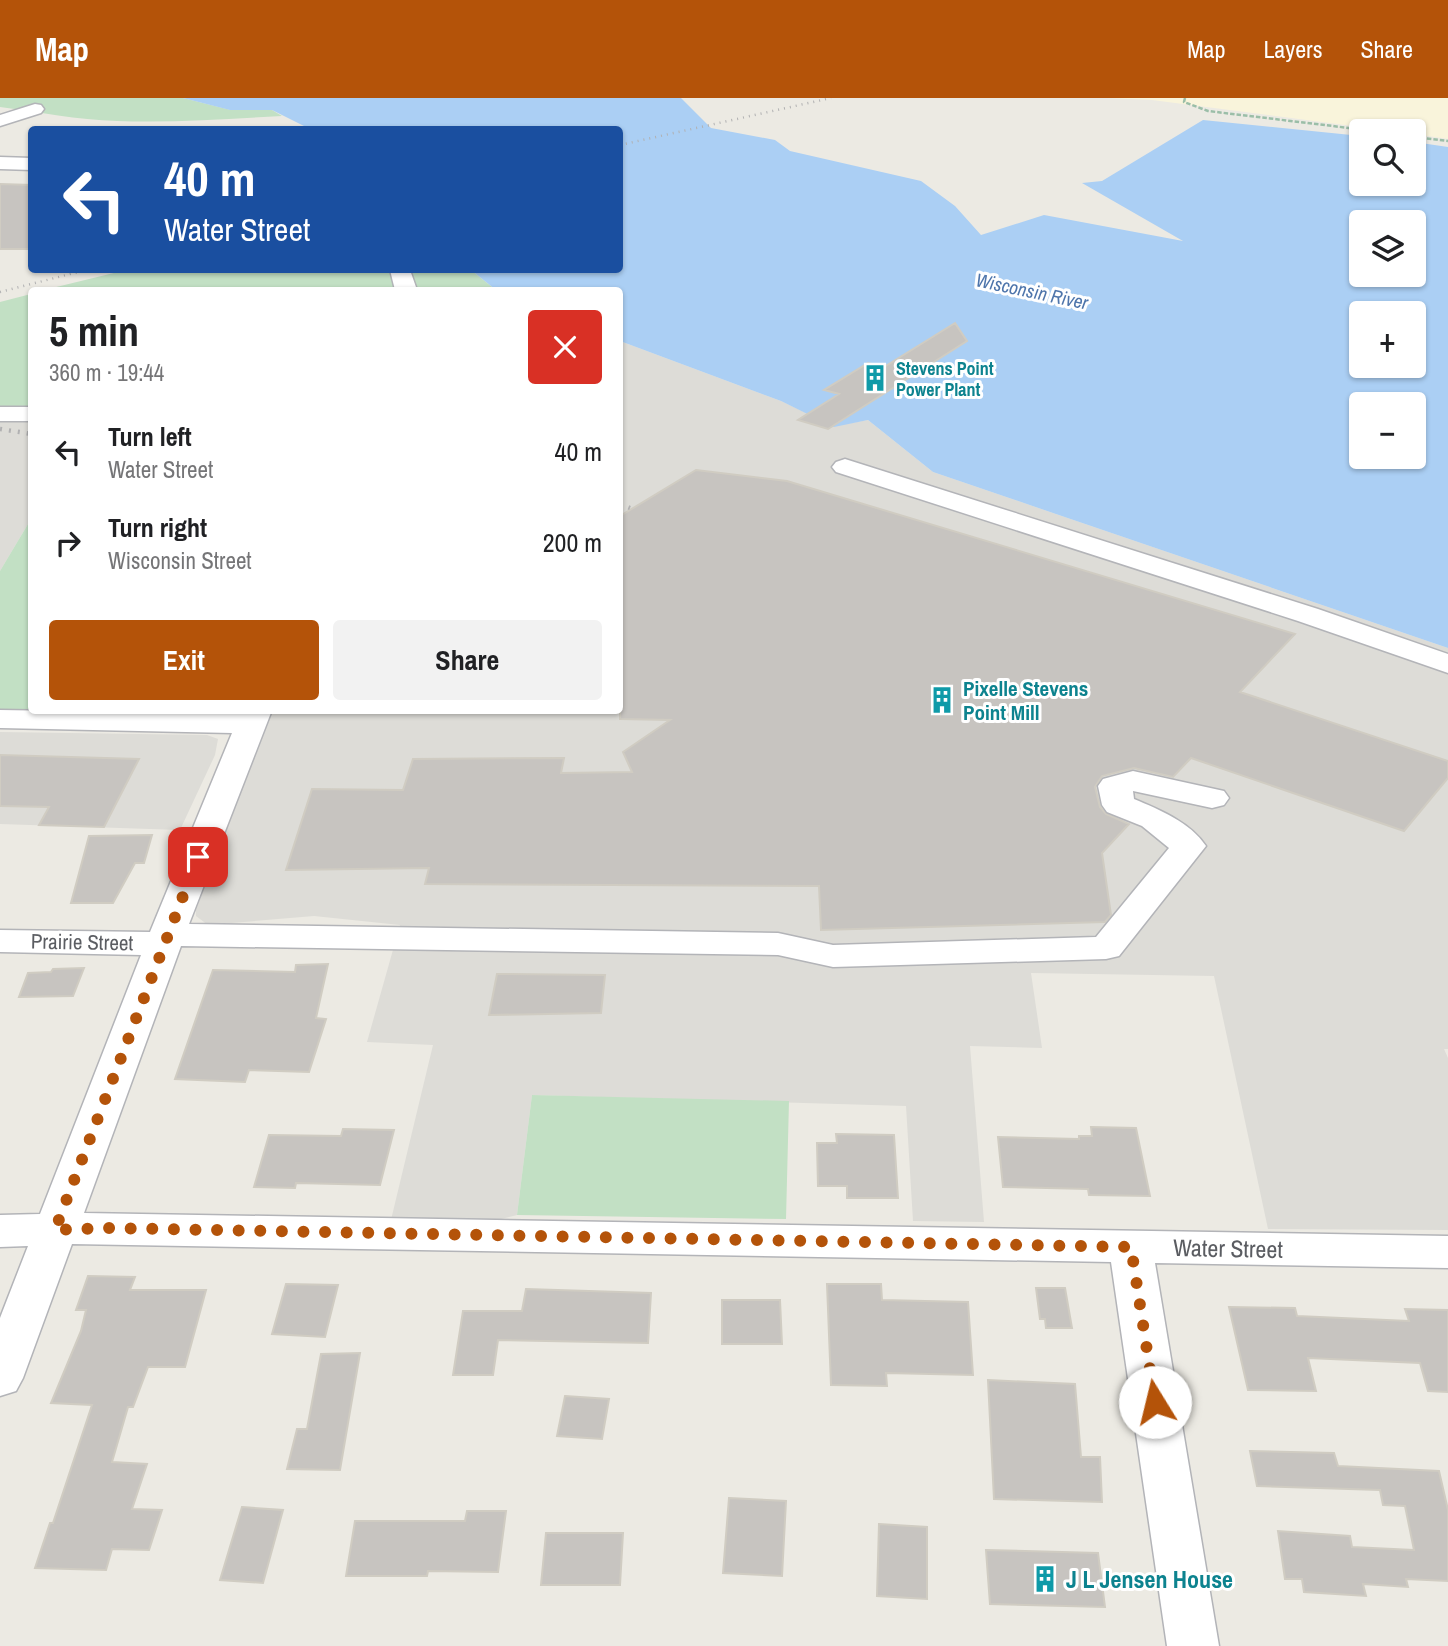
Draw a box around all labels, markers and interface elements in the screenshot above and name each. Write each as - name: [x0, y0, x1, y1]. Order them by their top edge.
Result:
- text: Map: [35, 27, 89, 71]
- text: Map: [1187, 33, 1225, 65]
- text: Layers: [1263, 33, 1322, 65]
- text: Share: [1360, 33, 1413, 65]
- map controls: [1349, 119, 1426, 469]
- button: search: [1349, 119, 1426, 196]
- text: 40 m: [164, 145, 256, 211]
- icon: left: [49, 154, 140, 245]
- text: Water Street: [164, 208, 310, 251]
- button: layers: [1349, 210, 1426, 287]
- water label: Wisconsin River: [974, 266, 1091, 316]
- button: +: [1349, 301, 1426, 378]
- text: 5 min: [49, 303, 139, 359]
- button: close: [528, 310, 602, 384]
- place label: Stevens Point Power Plant: [896, 356, 994, 402]
- text: 360 m · 19:44: [49, 357, 164, 388]
- building icon: Stevens Point Power Plant: [860, 363, 890, 393]
- button: −: [1349, 392, 1426, 469]
- text: Turn left: [108, 419, 192, 454]
- icon: left: [49, 433, 87, 471]
- text: 40 m: [555, 434, 602, 469]
- text: Water Street: [108, 454, 213, 485]
- text: Turn right: [108, 510, 207, 545]
- icon: right: [49, 524, 87, 562]
- text: 200 m: [543, 525, 602, 560]
- text: Wisconsin Street: [108, 545, 252, 576]
- button: Exit: [49, 620, 319, 700]
- button: Share: [333, 620, 602, 700]
- place label: Pixelle Stevens Point Mill: [963, 674, 1088, 727]
- building icon: Pixelle Stevens Point Mill: [927, 685, 957, 715]
- pin: [168, 827, 228, 887]
- icon: arrive: [179, 838, 217, 876]
- street label: Prairie Street: [31, 927, 134, 957]
- street label: Water Street: [1173, 1231, 1284, 1265]
- position arrow: [1118, 1365, 1192, 1439]
- place label: J L Jensen House: [1066, 1563, 1233, 1595]
- building icon: J L Jensen House: [1030, 1564, 1060, 1594]

